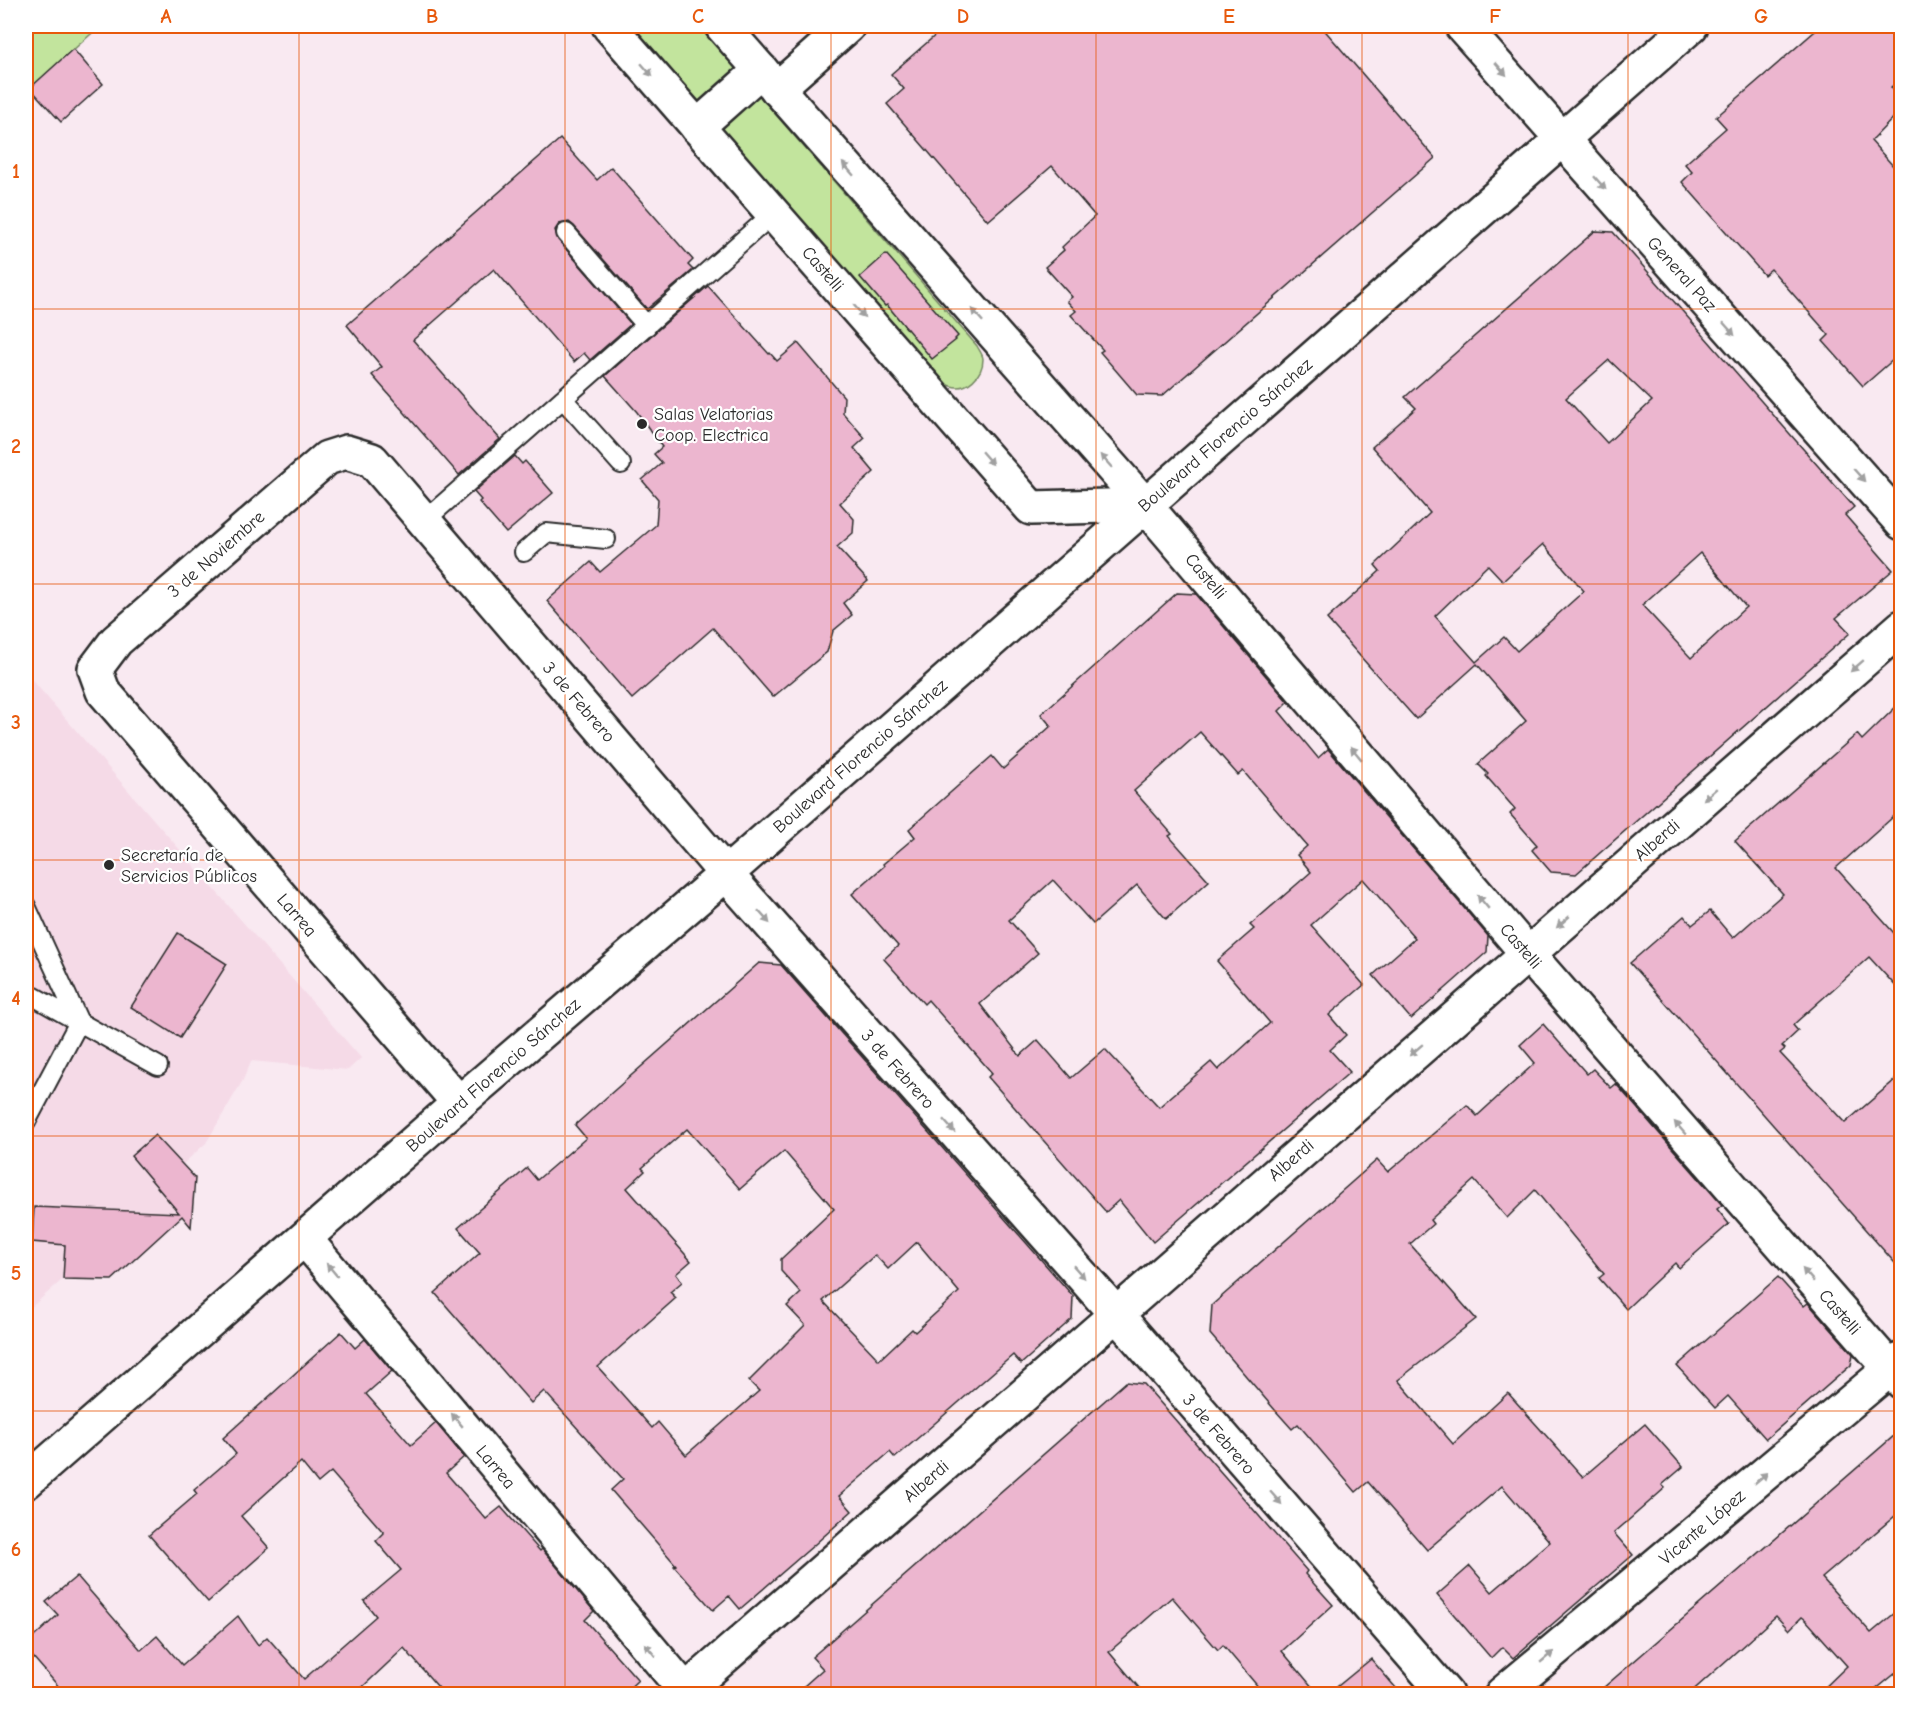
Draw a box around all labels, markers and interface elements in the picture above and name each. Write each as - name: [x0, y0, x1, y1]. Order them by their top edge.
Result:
- text: A: [160, 5, 172, 28]
- text: B: [426, 5, 438, 28]
- text: C: [692, 5, 704, 28]
- text: D: [957, 5, 969, 28]
- text: E: [1223, 5, 1235, 28]
- text: F: [1489, 5, 1501, 28]
- text: G: [1754, 5, 1768, 28]
- one-way arrow: [640, 62, 654, 77]
- one-way arrow: [1494, 62, 1508, 77]
- text: 1: [12, 160, 20, 183]
- one-way arrow: [842, 162, 855, 177]
- one-way arrow: [1593, 175, 1607, 190]
- street label: General Paz: [1643, 233, 1721, 316]
- street label: Castelli: [797, 242, 848, 296]
- one-way arrow: [852, 303, 865, 318]
- one-way arrow: [971, 308, 984, 323]
- one-way arrow: [1722, 321, 1736, 336]
- street label: Boulevard Florencio Sánchez: [1134, 354, 1317, 517]
- place label: Salas Velatorias Coop. Electrica: [654, 404, 773, 446]
- marker: Salas Velatorias Coop. Electrica: [635, 417, 649, 431]
- text: 2: [11, 435, 21, 458]
- one-way arrow: [980, 450, 993, 465]
- one-way arrow: [1100, 453, 1113, 469]
- one-way arrow: [1852, 467, 1866, 482]
- street label: 3 de Noviembre: [163, 506, 269, 602]
- street label: Castelli: [1180, 549, 1231, 604]
- street label: 3 de Febrero: [538, 658, 619, 747]
- one-way arrow: [1850, 659, 1865, 672]
- street label: Boulevard Florencio Sánchez: [769, 675, 952, 838]
- text: 3: [11, 711, 21, 734]
- one-way arrow: [1350, 745, 1363, 761]
- one-way arrow: [1703, 787, 1718, 800]
- street label: Alberdi: [1630, 815, 1684, 866]
- place label: Secretaría de Servicios Públicos: [121, 845, 257, 887]
- marker: Secretaría de Servicios Públicos: [102, 858, 116, 872]
- street label: Larrea: [272, 889, 321, 941]
- one-way arrow: [1477, 895, 1490, 910]
- one-way arrow: [757, 909, 770, 924]
- one-way arrow: [1556, 915, 1571, 928]
- street label: Castelli: [1495, 919, 1546, 973]
- text: 4: [11, 987, 21, 1010]
- street label: Boulevard Florencio Sánchez: [402, 994, 585, 1157]
- street label: 3 de Febrero: [856, 1025, 939, 1113]
- one-way arrow: [1409, 1043, 1424, 1057]
- one-way arrow: [942, 1118, 955, 1133]
- one-way arrow: [1673, 1120, 1686, 1136]
- street label: Alberdi: [1264, 1135, 1318, 1186]
- text: 5: [11, 1262, 21, 1285]
- one-way arrow: [326, 1263, 339, 1278]
- one-way arrow: [1072, 1264, 1085, 1279]
- one-way arrow: [1802, 1268, 1815, 1283]
- street label: Castelli: [1814, 1285, 1865, 1339]
- street label: 3 de Febrero: [1178, 1390, 1259, 1479]
- one-way arrow: [451, 1413, 464, 1428]
- street label: Larrea: [471, 1441, 520, 1493]
- street label: Alberdi: [899, 1456, 953, 1507]
- one-way arrow: [1753, 1471, 1769, 1484]
- street label: Vicente López: [1655, 1485, 1750, 1569]
- one-way arrow: [1269, 1490, 1282, 1505]
- text: 6: [11, 1538, 21, 1561]
- one-way arrow: [644, 1643, 657, 1658]
- one-way arrow: [1539, 1651, 1554, 1664]

